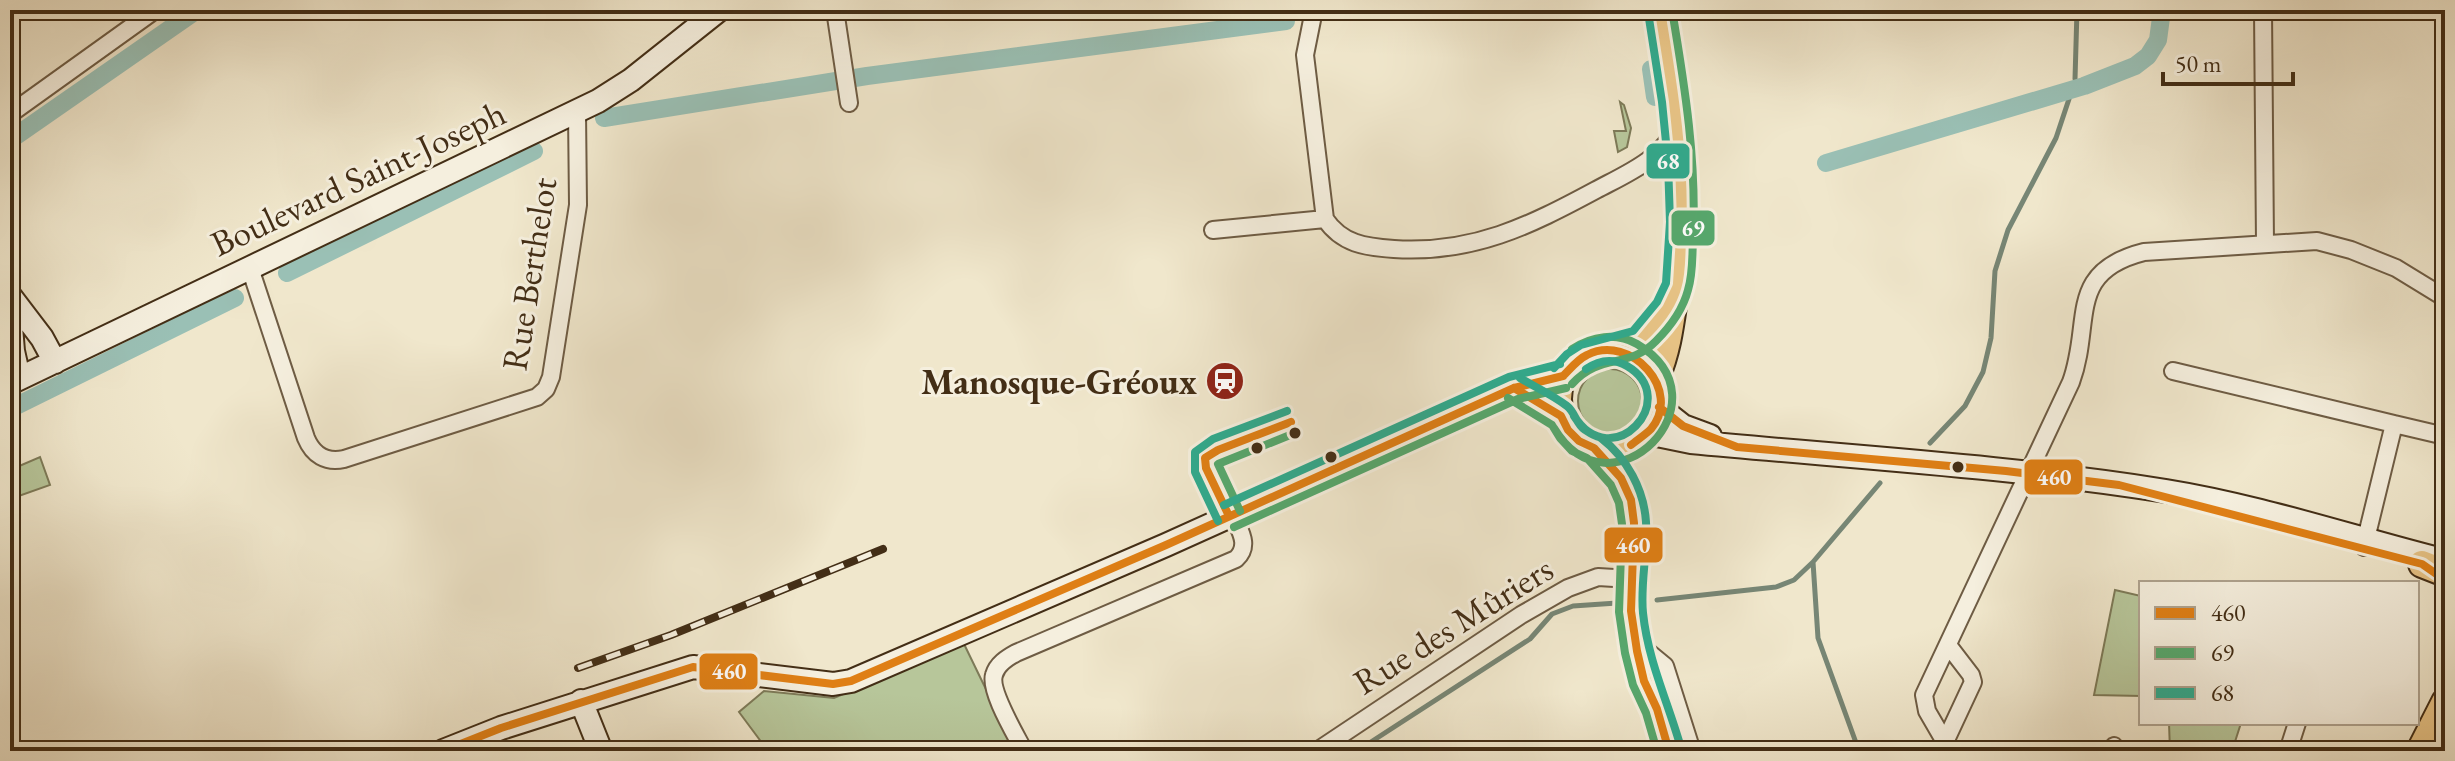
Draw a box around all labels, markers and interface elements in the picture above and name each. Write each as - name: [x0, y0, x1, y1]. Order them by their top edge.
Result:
- scale bar: [2163, 36, 2293, 86]
- text: 50 m: [2175, 48, 2222, 79]
- street label: Boulevard Saint-Joseph: [203, 89, 513, 267]
- line badge: 68: [1645, 142, 1691, 180]
- text: 68: [1656, 147, 1680, 176]
- street label: Rue Berthelot: [491, 173, 568, 374]
- line badge: 69: [1670, 209, 1716, 247]
- text: 69: [1681, 214, 1705, 243]
- place label: Manosque-Gréoux: [921, 358, 1197, 405]
- station icon: Manosque-Gréoux: [1204, 360, 1246, 402]
- unlabelled marker: [1287, 425, 1303, 441]
- unlabelled marker: [1249, 440, 1265, 456]
- unlabelled marker: [1323, 449, 1339, 465]
- line badge: 460: [2023, 458, 2084, 496]
- unlabelled marker: [1950, 459, 1966, 475]
- text: 460: [2037, 463, 2072, 492]
- line badge: 460: [1603, 526, 1664, 564]
- text: 460: [1616, 531, 1651, 560]
- street label: Rue des Mûriers: [1344, 545, 1562, 705]
- legend: [2139, 581, 2419, 725]
- text: 460: [2211, 597, 2246, 628]
- text: 69: [2211, 637, 2235, 668]
- line badge: 460: [698, 652, 759, 691]
- text: 460: [712, 657, 747, 686]
- text: 68: [2211, 677, 2234, 708]

